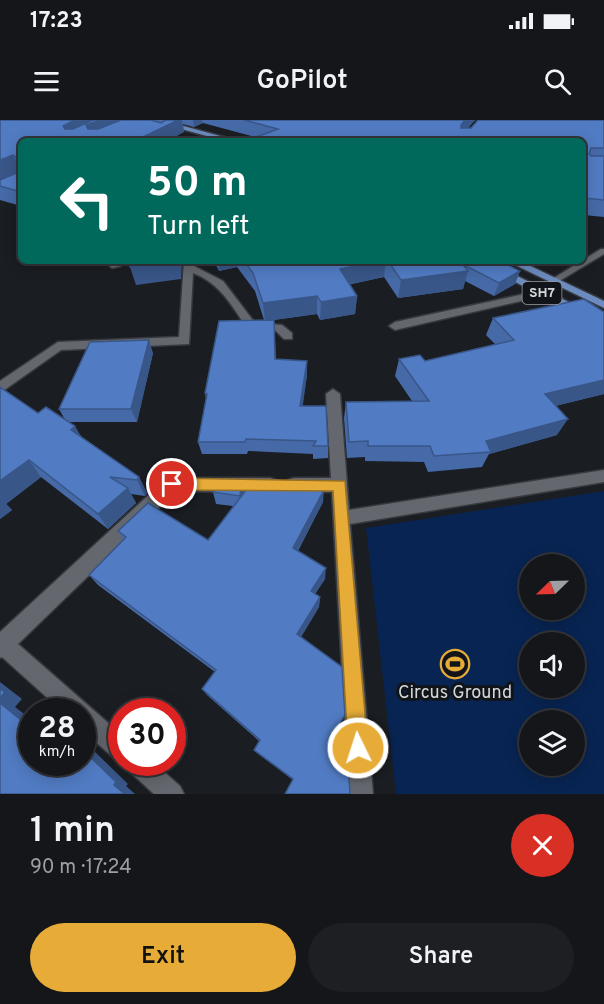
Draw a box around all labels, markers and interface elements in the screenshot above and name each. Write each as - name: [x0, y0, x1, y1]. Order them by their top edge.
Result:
- text: 17:23: [30, 8, 83, 35]
- text: GoPilot: [256, 64, 348, 98]
- icon: menu: [30, 65, 63, 98]
- icon: search: [541, 65, 574, 98]
- text: 50 m: [147, 158, 248, 211]
- icon: left: [48, 162, 126, 240]
- text: Turn left: [147, 210, 249, 244]
- road number: SH7: [522, 282, 562, 304]
- pin: [146, 458, 197, 509]
- icon: arrive: [155, 467, 188, 500]
- north arrow: [519, 554, 585, 620]
- map controls: [519, 554, 585, 776]
- button: sound: [519, 632, 585, 698]
- sports icon: Circus Ground: [439, 648, 471, 680]
- place label: Circus Ground: [398, 682, 512, 705]
- speed limit sign: 30: [108, 698, 186, 776]
- button: layers: [519, 710, 585, 776]
- text: 28: [38, 711, 76, 748]
- position arrow: [326, 716, 390, 780]
- text: km/h: [39, 743, 75, 762]
- text: 1 min: [30, 809, 115, 855]
- button: close: [511, 814, 574, 877]
- text: 90 m · 17:24: [30, 855, 132, 881]
- button: Exit: [30, 923, 296, 992]
- button: Share: [308, 923, 574, 992]

